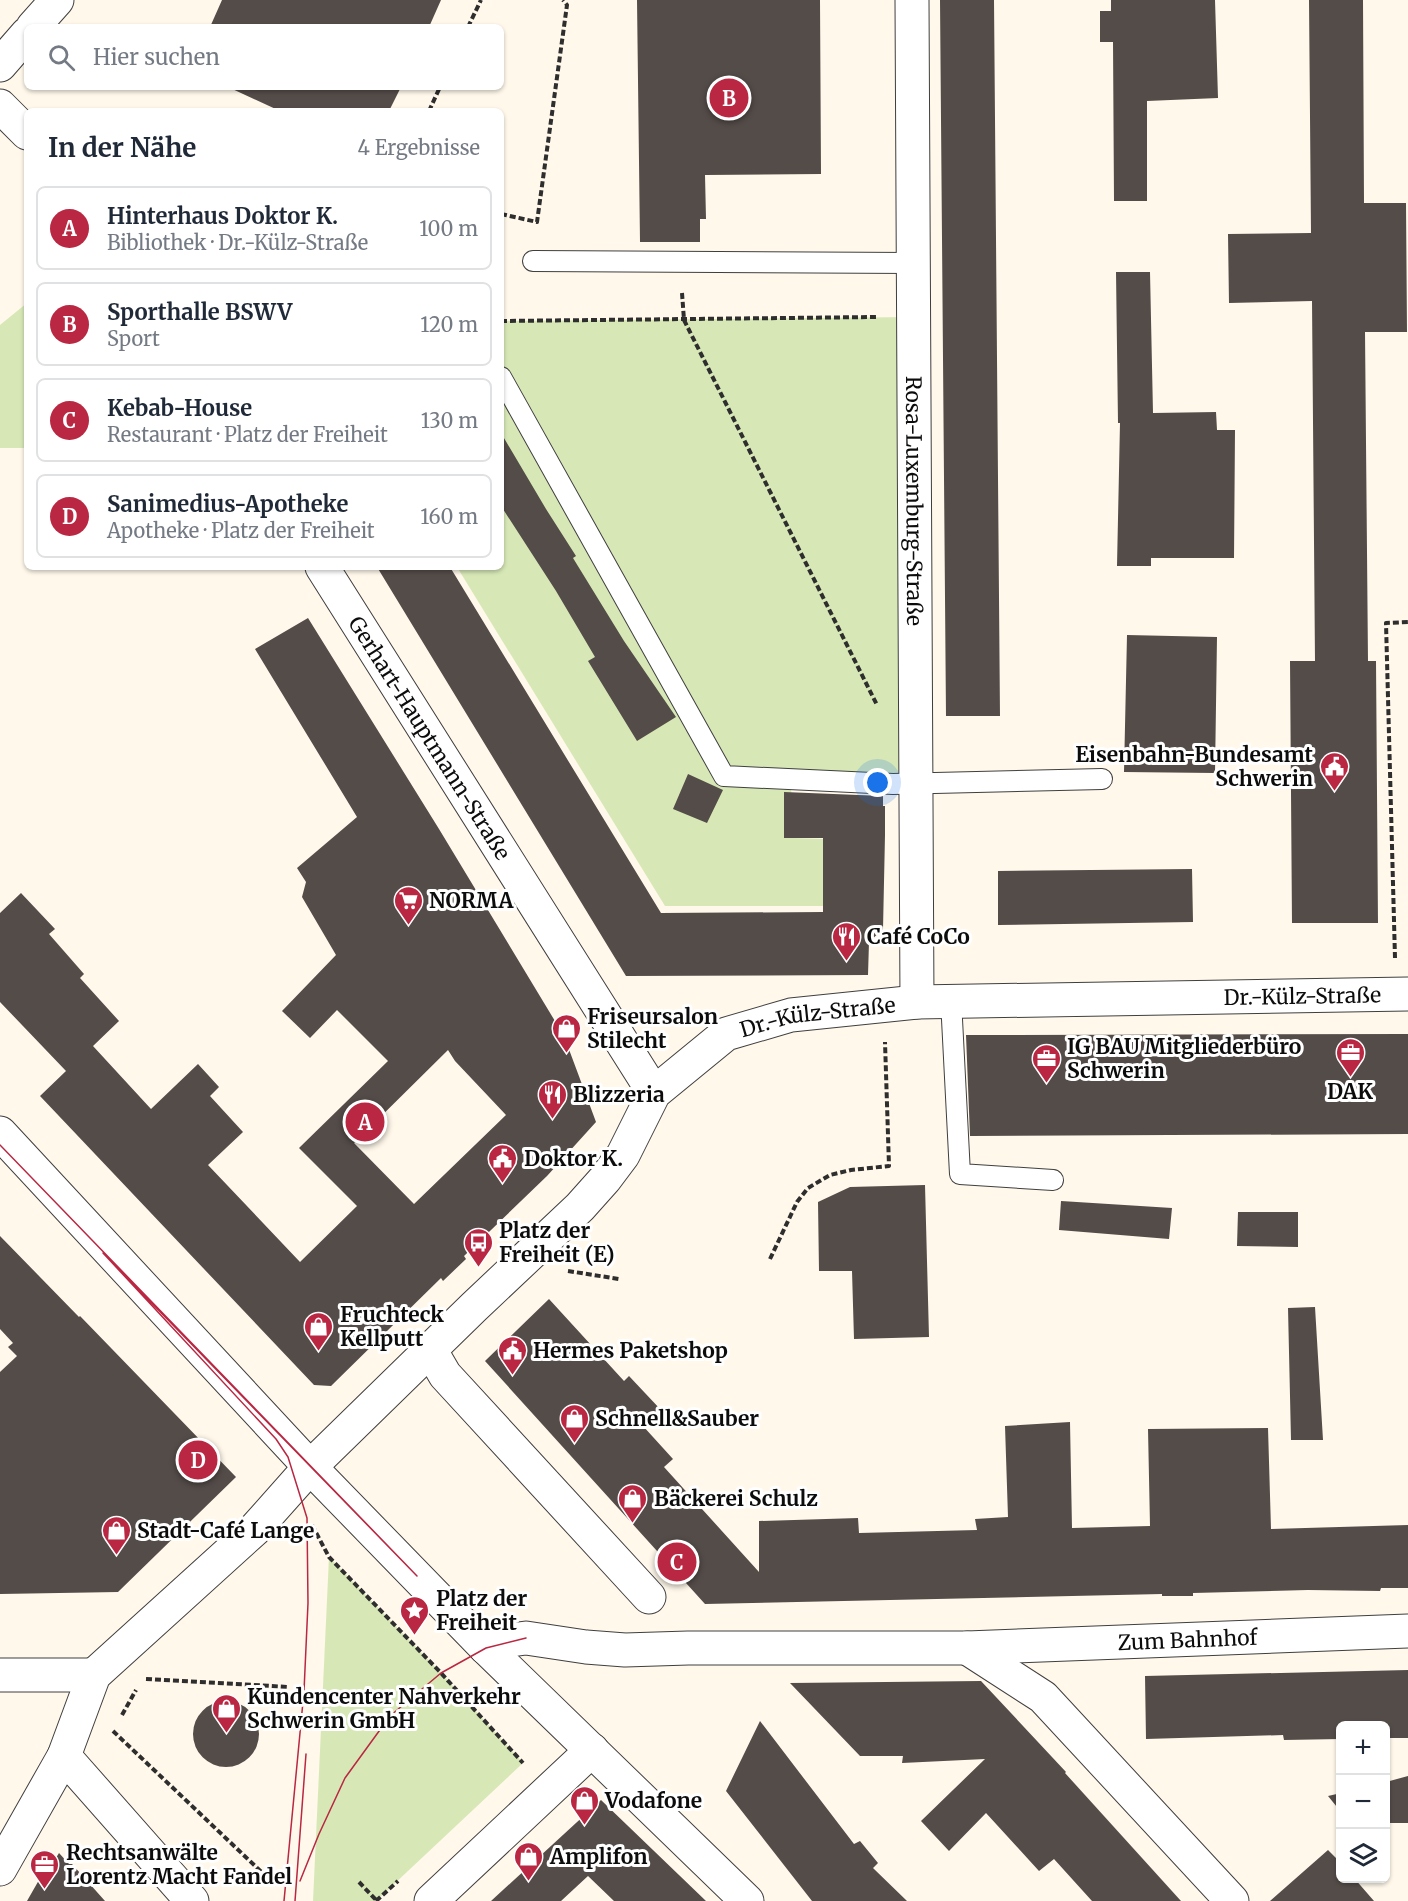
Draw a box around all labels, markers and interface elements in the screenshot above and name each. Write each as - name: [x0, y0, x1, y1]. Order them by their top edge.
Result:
- search box: [24, 24, 504, 90]
- icon: search: [45, 41, 78, 74]
- text: Hier suchen: [93, 43, 220, 71]
- pin: B: [710, 76, 748, 120]
- text: In der Nähe: [48, 131, 196, 164]
- text: 4 Ergebnisse: [358, 135, 480, 160]
- text: Hinterhaus Doktor K.: [107, 202, 338, 230]
- text: A: [62, 216, 77, 241]
- text: 100 m: [419, 216, 478, 241]
- text: Bibliothek · Dr.-Külz-Straße: [107, 230, 368, 255]
- text: Sporthalle BSWV: [107, 298, 292, 326]
- text: B: [63, 312, 76, 337]
- text: 120 m: [420, 312, 478, 337]
- text: Sport: [107, 326, 160, 351]
- street label: Rosa-Luxemburg-Straße: [900, 376, 929, 626]
- text: Kebab-House: [107, 394, 252, 422]
- text: C: [63, 408, 76, 433]
- text: 130 m: [421, 408, 478, 433]
- text: Restaurant · Platz der Freiheit: [107, 422, 388, 447]
- text: Sanimedius-Apotheke: [107, 490, 348, 518]
- text: D: [62, 504, 77, 529]
- text: 160 m: [420, 504, 478, 529]
- text: Apotheke · Platz der Freiheit: [107, 518, 375, 543]
- street label: Gerhart-Hauptmann-Straße: [343, 611, 517, 865]
- place label: Eisenbahn-Bundesamt Schwerin: [1075, 741, 1314, 792]
- public building icon: Eisenbahn-Bundesamt Schwerin: [1318, 750, 1350, 792]
- your location: [863, 768, 892, 797]
- supermarket icon: NORMA: [392, 884, 424, 926]
- place label: NORMA: [429, 887, 514, 914]
- restaurant icon: Café CoCo: [830, 920, 862, 962]
- place label: Café CoCo: [867, 923, 970, 950]
- street label: Dr.-Külz-Straße: [1223, 981, 1381, 1011]
- street label: Dr.-Külz-Straße: [737, 991, 897, 1043]
- place label: Friseursalon Stilecht: [587, 1003, 718, 1054]
- shop icon: Friseursalon Stilecht: [550, 1012, 582, 1054]
- place label: IG BAU Mitgliederbüro Schwerin: [1067, 1033, 1301, 1084]
- office icon: DAK: [1334, 1036, 1366, 1078]
- office icon: IG BAU Mitgliederbüro Schwerin: [1030, 1042, 1062, 1084]
- restaurant icon: Blizzeria: [536, 1078, 568, 1120]
- place label: DAK: [1327, 1078, 1373, 1105]
- place label: Blizzeria: [573, 1081, 665, 1108]
- pin: A: [346, 1100, 385, 1144]
- public building icon: Doktor K.: [487, 1142, 519, 1184]
- place label: Doktor K.: [524, 1145, 623, 1172]
- place label: Platz der Freiheit (E): [499, 1217, 615, 1268]
- bus stop icon: Platz der Freiheit (E): [462, 1226, 494, 1268]
- place label: Fruchteck Kellputt: [340, 1301, 444, 1352]
- shop icon: Fruchteck Kellputt: [303, 1310, 335, 1352]
- public building icon: Hermes Paketshop: [496, 1334, 528, 1376]
- place label: Hermes Paketshop: [533, 1337, 728, 1364]
- shop icon: Schnell&Sauber: [558, 1402, 590, 1444]
- place label: Schnell&Sauber: [595, 1405, 759, 1432]
- pin: D: [178, 1438, 218, 1482]
- shop icon: Bäckerei Schulz: [617, 1482, 649, 1524]
- place label: Bäckerei Schulz: [654, 1485, 818, 1512]
- shop icon: Stadt-Café Lange: [100, 1514, 132, 1556]
- place label: Stadt-Café Lange: [137, 1517, 314, 1544]
- pin: C: [658, 1540, 696, 1584]
- place label: Platz der Freiheit: [436, 1585, 527, 1636]
- place icon: Platz der Freiheit: [399, 1594, 431, 1636]
- street label: Zum Bahnhof: [1117, 1623, 1259, 1656]
- place label: Kundencenter Nahverkehr Schwerin GmbH: [247, 1683, 521, 1734]
- shop icon: Kundencenter Nahverkehr Schwerin GmbH: [210, 1692, 242, 1734]
- map controls: [1336, 1721, 1390, 1883]
- button: +: [1336, 1721, 1390, 1775]
- button: −: [1336, 1775, 1390, 1829]
- shop icon: Vodafone: [568, 1784, 600, 1826]
- place label: Vodafone: [604, 1787, 702, 1814]
- button: layers: [1336, 1829, 1390, 1883]
- place label: Rechtsanwälte Lorentz Macht Fandel: [66, 1839, 292, 1890]
- shop icon: Amplifon: [513, 1840, 545, 1882]
- place label: Amplifon: [549, 1843, 647, 1870]
- office icon: Rechtsanwälte Lorentz Macht Fandel: [29, 1848, 61, 1890]

